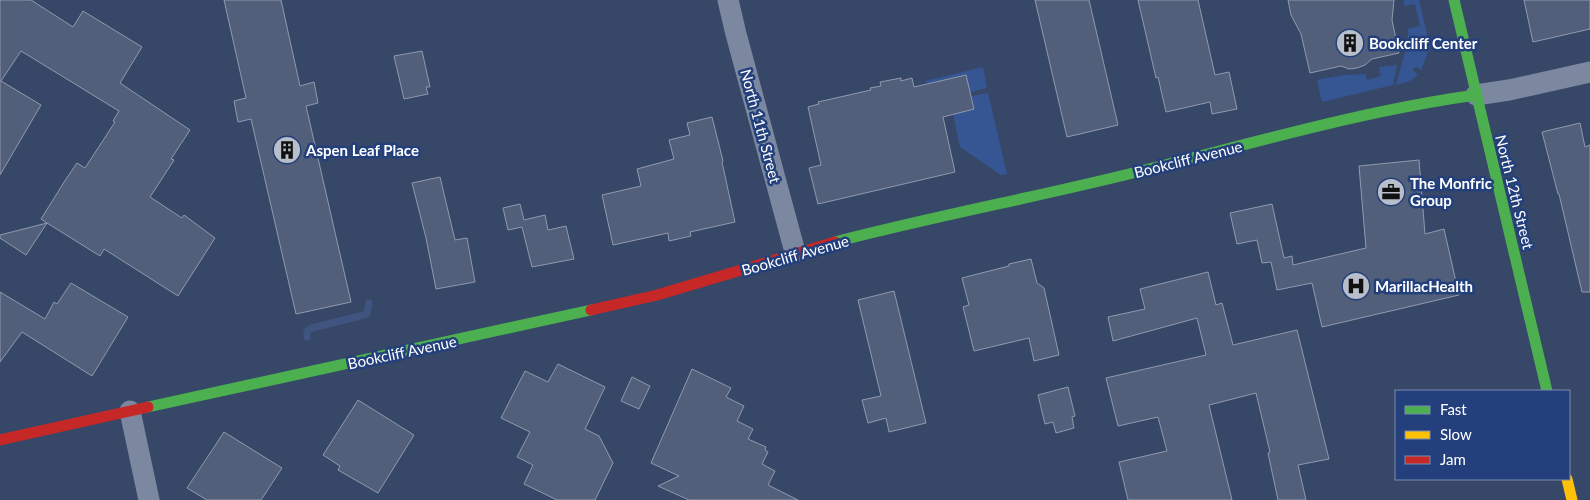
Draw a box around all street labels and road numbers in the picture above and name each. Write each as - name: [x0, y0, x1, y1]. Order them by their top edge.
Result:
- street label: North 11th Street: [737, 67, 785, 186]
- street label: North 12th Street: [1492, 133, 1538, 252]
- street label: Bookcliff Avenue: [1132, 137, 1244, 181]
- street label: Bookcliff Avenue: [739, 231, 851, 279]
- street label: Bookcliff Avenue: [346, 332, 458, 372]

